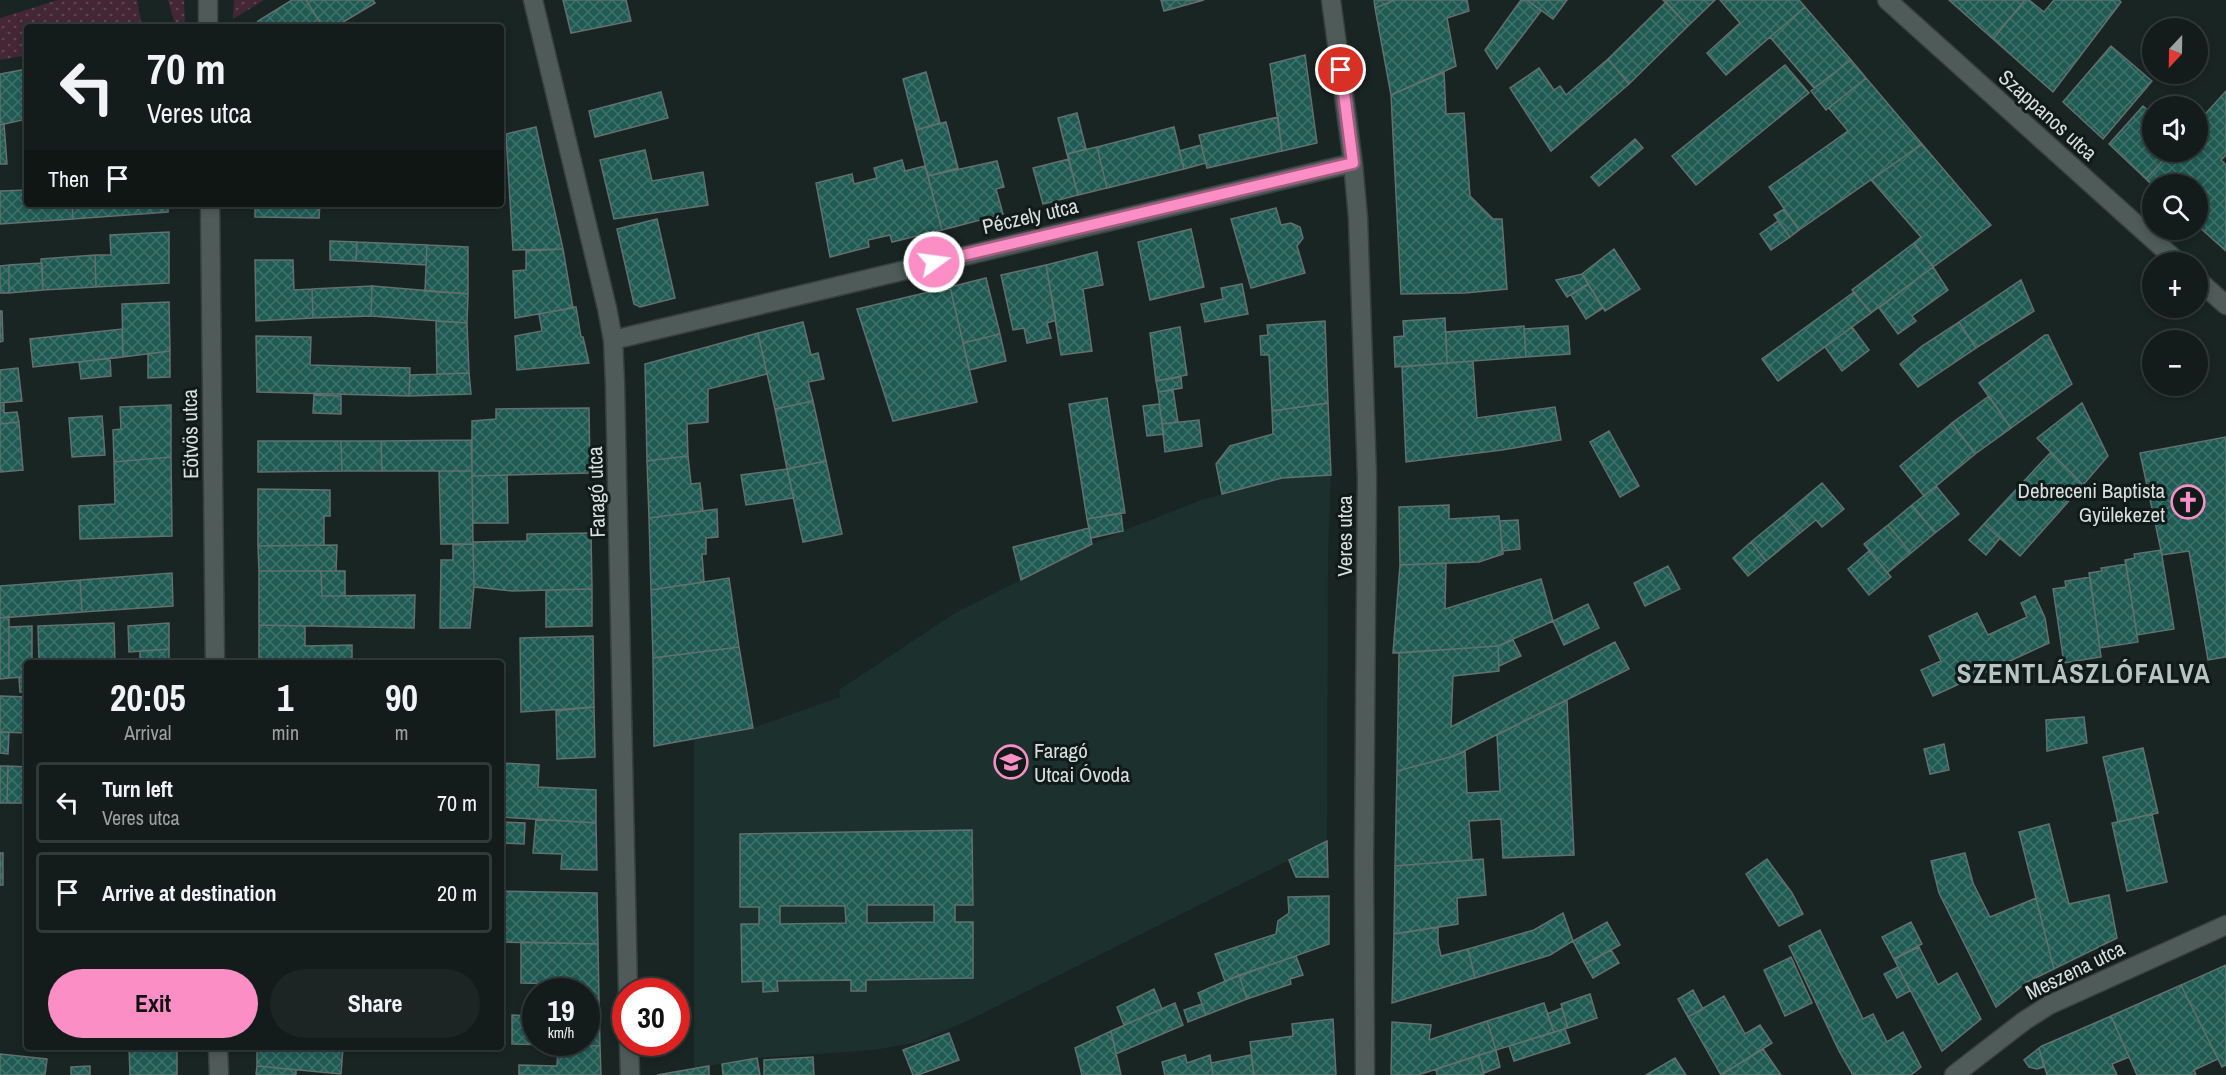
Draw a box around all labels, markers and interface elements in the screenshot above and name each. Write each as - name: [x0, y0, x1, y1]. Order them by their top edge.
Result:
- north arrow: [2142, 18, 2208, 84]
- map controls: [2142, 18, 2208, 396]
- text: 70 m: [147, 41, 226, 97]
- pin: [1315, 44, 1366, 95]
- icon: left: [48, 48, 126, 126]
- icon: arrive: [1324, 53, 1357, 86]
- street label: Szappanos utca: [1992, 63, 2104, 167]
- text: Veres utca: [147, 95, 252, 131]
- button: sound: [2142, 96, 2208, 162]
- icon: arrive: [101, 162, 134, 195]
- text: Then: [48, 164, 89, 194]
- button: search: [2142, 174, 2208, 240]
- street label: Péczely utca: [979, 191, 1081, 241]
- position arrow: [902, 230, 966, 294]
- button: +: [2142, 252, 2208, 318]
- button: −: [2142, 330, 2208, 396]
- street label: Eötvös utca: [175, 388, 205, 479]
- street label: Faragó utca: [580, 446, 612, 538]
- place label: Debreceni Baptista Gyülekezet: [2018, 476, 2165, 529]
- church icon: Debreceni Baptista Gyülekezet: [2170, 484, 2206, 520]
- street label: Veres utca: [1330, 495, 1359, 577]
- district label: SZENTLÁSZLÓFALVA: [1957, 655, 2211, 691]
- text: 20:05: [110, 674, 186, 722]
- text: 1: [277, 674, 294, 722]
- text: 90: [385, 674, 418, 722]
- text: Arrival: [124, 719, 172, 746]
- text: min: [272, 719, 299, 746]
- text: m: [395, 719, 408, 746]
- place label: Faragó Utcai Óvoda: [1034, 736, 1130, 789]
- school or university icon: Faragó Utcai Óvoda: [993, 744, 1029, 780]
- text: Turn left: [102, 774, 173, 804]
- icon: left: [51, 786, 84, 819]
- text: 70 m: [437, 788, 477, 818]
- text: Veres utca: [102, 804, 180, 831]
- icon: arrive: [51, 876, 84, 909]
- text: Arrive at destination: [102, 878, 276, 908]
- text: 20 m: [437, 878, 477, 908]
- street label: Meszena utca: [2020, 933, 2130, 1007]
- button: Exit: [48, 969, 258, 1038]
- button: Share: [270, 969, 480, 1038]
- speed limit sign: 30: [612, 978, 690, 1056]
- text: 19: [547, 990, 575, 1030]
- text: km/h: [548, 1022, 574, 1043]

